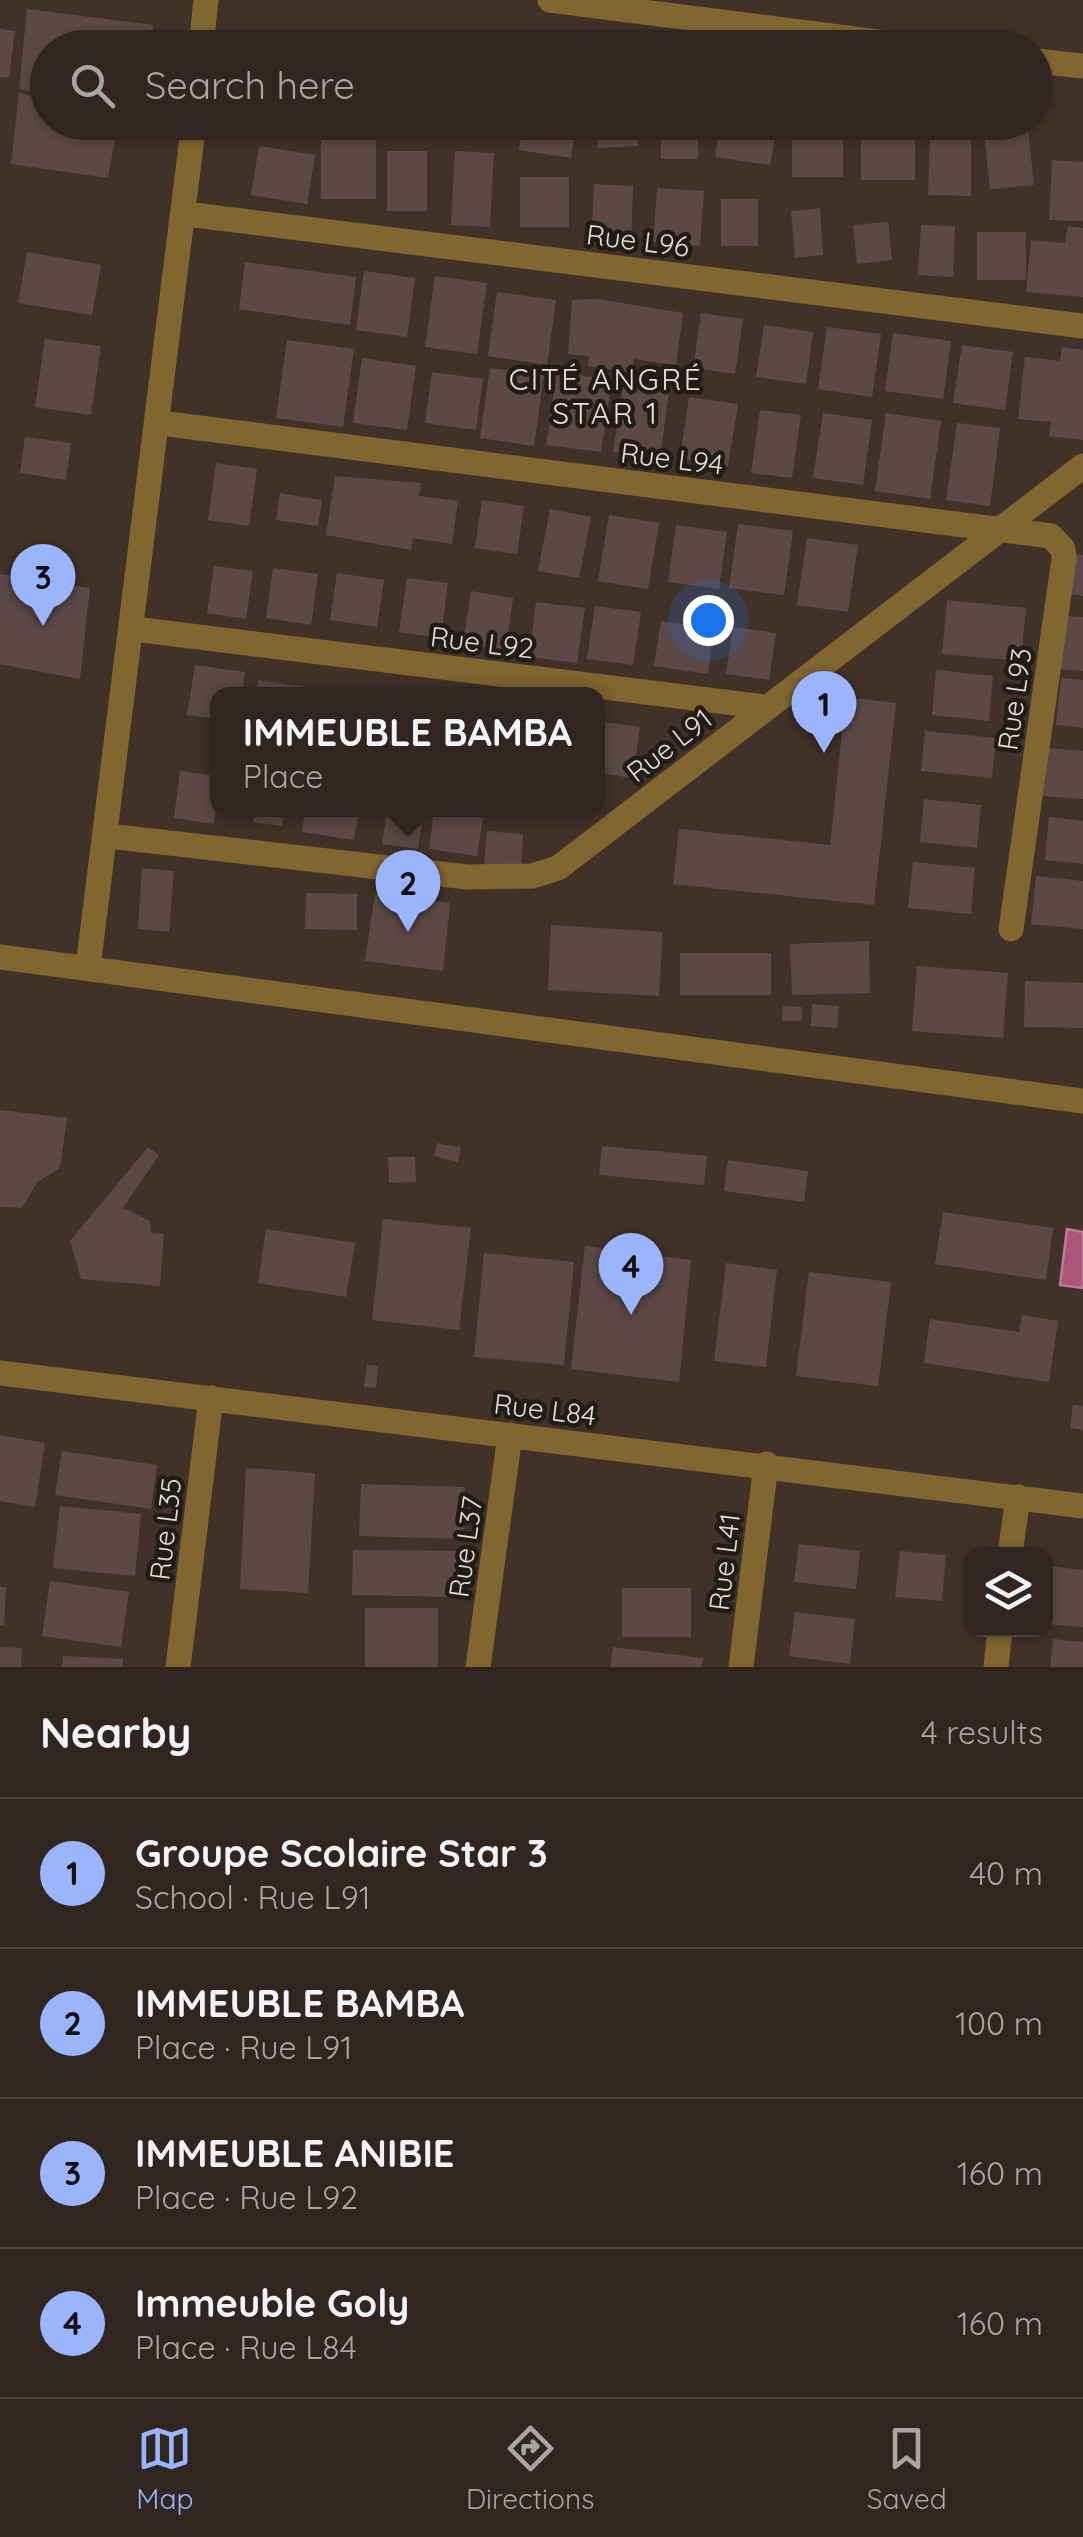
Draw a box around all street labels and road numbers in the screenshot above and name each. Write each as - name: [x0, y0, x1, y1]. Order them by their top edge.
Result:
- street label: Rue L96: [585, 216, 691, 264]
- street label: Rue L94: [619, 434, 725, 482]
- street label: Rue L92: [428, 618, 536, 666]
- street label: Rue L93: [989, 646, 1039, 752]
- street label: Rue L91: [619, 701, 719, 789]
- street label: Rue L84: [492, 1385, 598, 1433]
- street label: Rue L35: [141, 1476, 189, 1582]
- street label: Rue L37: [441, 1494, 489, 1600]
- street label: Rue L41: [701, 1511, 747, 1613]

